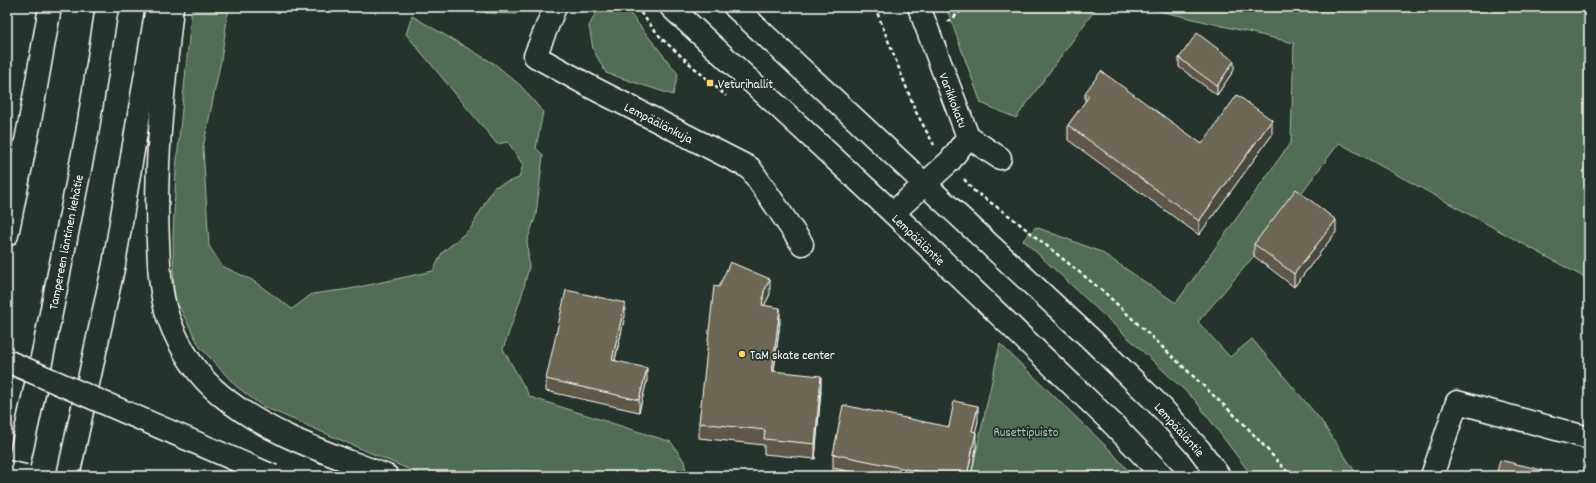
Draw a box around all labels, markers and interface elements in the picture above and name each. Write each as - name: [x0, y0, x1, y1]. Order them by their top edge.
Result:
- street label: Varikkokatu: [932, 70, 971, 131]
- place label: Veturihallit: [718, 76, 773, 95]
- marker: Veturihallit: [705, 78, 715, 88]
- street label: Lempäälänkuja: [620, 99, 696, 150]
- street label: Tampereen läntinen kehätie: [45, 173, 90, 312]
- street label: Lempääläntie: [886, 211, 948, 271]
- place label: TaM skate center: [750, 347, 835, 366]
- marker: TaM skate center: [737, 349, 747, 359]
- street label: Lempääläntie: [1149, 399, 1208, 462]
- park label: Rusettipuisto: [993, 424, 1059, 443]

